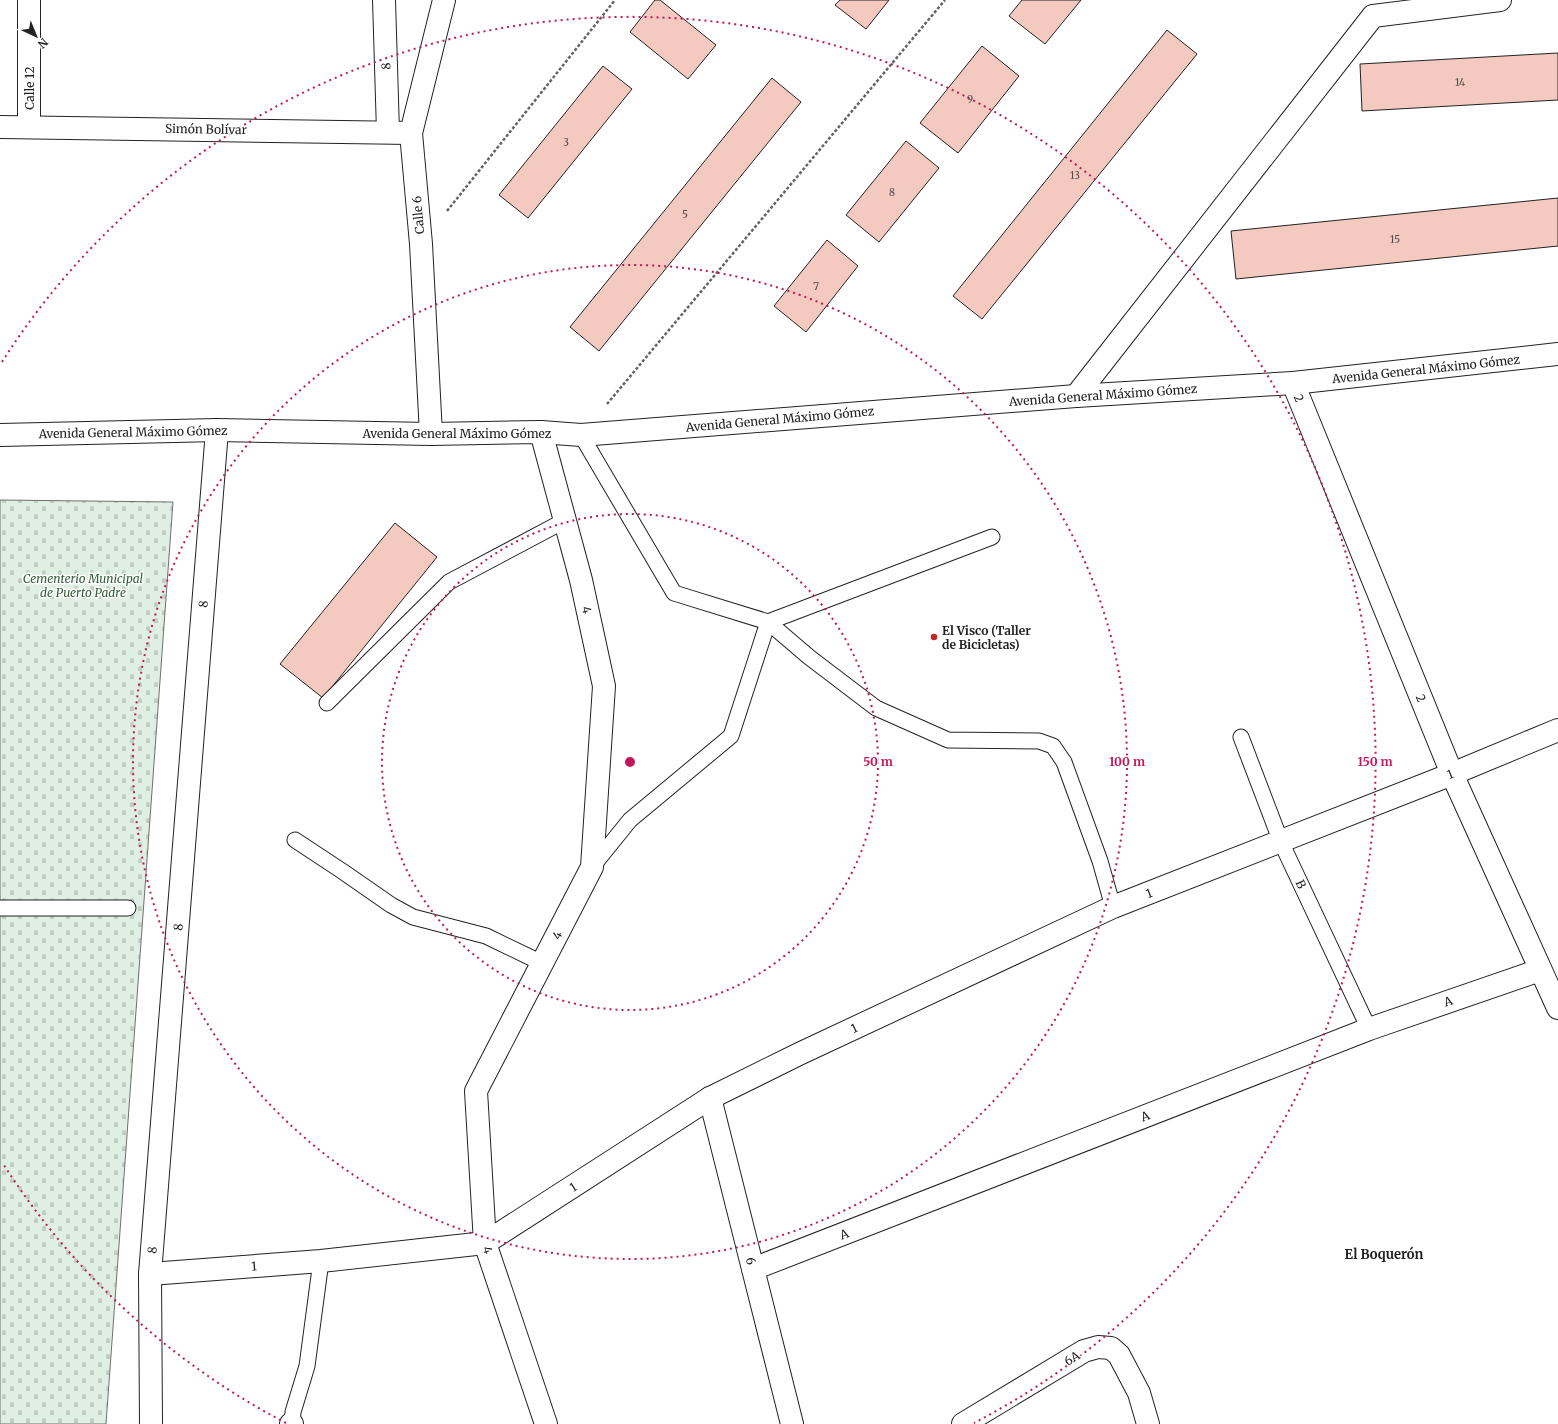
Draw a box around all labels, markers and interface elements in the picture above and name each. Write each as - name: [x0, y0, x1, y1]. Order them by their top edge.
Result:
- north arrow: [16, 16, 56, 56]
- text: N: [35, 35, 51, 51]
- street label: 8: [378, 62, 394, 70]
- street label: Calle 12: [22, 66, 37, 110]
- house number: 14: [1455, 76, 1465, 89]
- house number: 9: [967, 93, 973, 106]
- street label: Simón Bolívar: [165, 121, 248, 137]
- house number: 3: [563, 136, 569, 149]
- house number: 13: [1070, 169, 1080, 182]
- house number: 8: [889, 186, 895, 199]
- street label: Calle 6: [409, 195, 427, 235]
- house number: 5: [682, 208, 688, 221]
- house number: 15: [1390, 233, 1400, 246]
- house number: 7: [813, 280, 819, 293]
- street label: Avenida General Máximo Gómez: [1330, 352, 1521, 386]
- street label: Avenida General Máximo Gómez: [1007, 381, 1198, 409]
- street label: 2: [1291, 392, 1307, 404]
- street label: Avenida General Máximo Gómez: [684, 403, 875, 435]
- street label: Avenida General Máximo Gómez: [37, 423, 228, 441]
- street label: Avenida General Máximo Gómez: [362, 426, 552, 441]
- park label: Cementerio Municipal de Puerto Padre: [23, 571, 144, 600]
- street label: 8: [195, 600, 211, 608]
- street label: 4: [579, 605, 595, 616]
- place label: El Visco (Taller de Bicicletas): [942, 623, 1031, 652]
- marker: El Visco (Taller de Bicicletas): [929, 632, 939, 642]
- street label: 2: [1413, 692, 1429, 704]
- text: 50 m: [863, 754, 893, 769]
- text: 100 m: [1109, 754, 1145, 769]
- text: 150 m: [1358, 754, 1393, 769]
- centre of rings: [623, 755, 637, 769]
- street label: 1: [1445, 766, 1456, 782]
- street label: B: [1293, 877, 1309, 891]
- street label: 1: [1144, 885, 1155, 901]
- street label: 8: [170, 923, 186, 931]
- street label: 4: [549, 928, 566, 942]
- street label: A: [1441, 992, 1455, 1010]
- street label: 1: [848, 1020, 860, 1036]
- street label: A: [1137, 1107, 1152, 1125]
- street label: 1: [567, 1179, 580, 1195]
- street label: A: [836, 1225, 851, 1243]
- street label: 4: [480, 1244, 496, 1256]
- street label: 8: [144, 1246, 160, 1254]
- district label: El Boquerón: [1345, 1246, 1424, 1263]
- street label: 6: [743, 1256, 759, 1266]
- street label: 1: [251, 1258, 258, 1274]
- street label: 6A: [1061, 1347, 1083, 1368]

